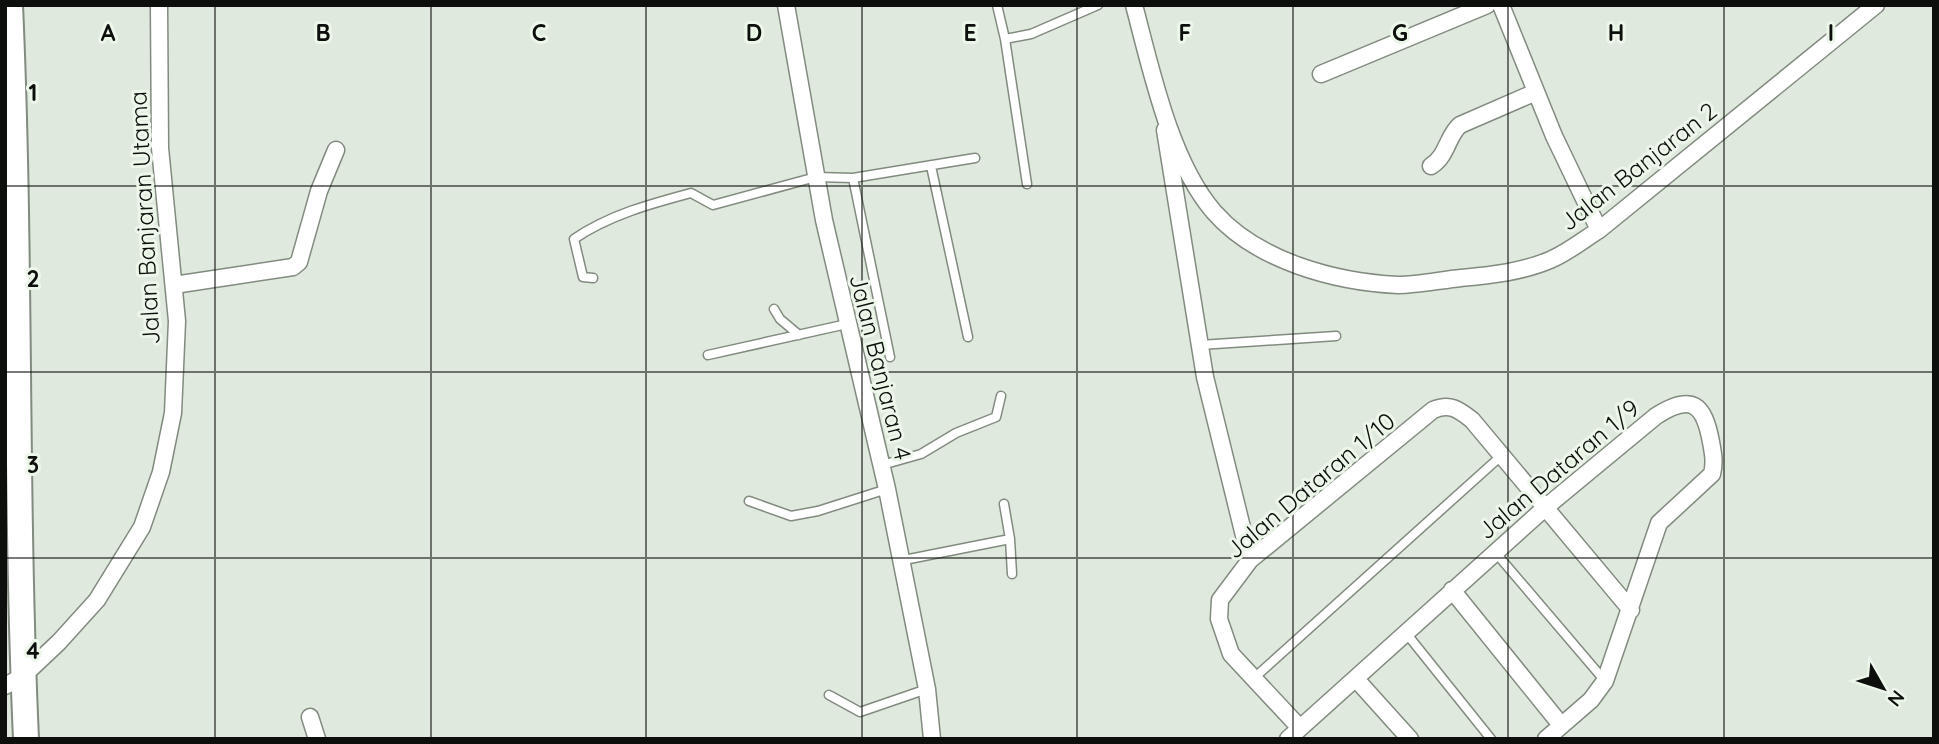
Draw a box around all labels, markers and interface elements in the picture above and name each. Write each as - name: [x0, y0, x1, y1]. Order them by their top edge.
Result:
- text: A: [101, 18, 116, 47]
- text: B: [315, 18, 331, 47]
- text: C: [532, 18, 546, 47]
- text: D: [746, 18, 762, 47]
- text: E: [963, 18, 977, 47]
- text: F: [1179, 18, 1191, 47]
- text: G: [1392, 18, 1408, 47]
- text: H: [1608, 18, 1624, 47]
- text: I: [1828, 18, 1834, 47]
- text: 1: [29, 78, 37, 107]
- street label: Jalan Banjaran Utama: [122, 90, 166, 346]
- street label: Jalan Banjaran 2: [1553, 95, 1723, 237]
- text: 2: [26, 264, 40, 293]
- street label: Jalan Banjaran 4: [843, 271, 919, 463]
- street label: Jalan Dataran 1/9: [1471, 393, 1645, 545]
- street label: Jalan Dataran 1/10: [1219, 405, 1401, 565]
- text: 3: [27, 450, 39, 479]
- text: 4: [26, 636, 40, 665]
- north arrow: [1848, 653, 1918, 723]
- text: N: [1882, 686, 1910, 712]

